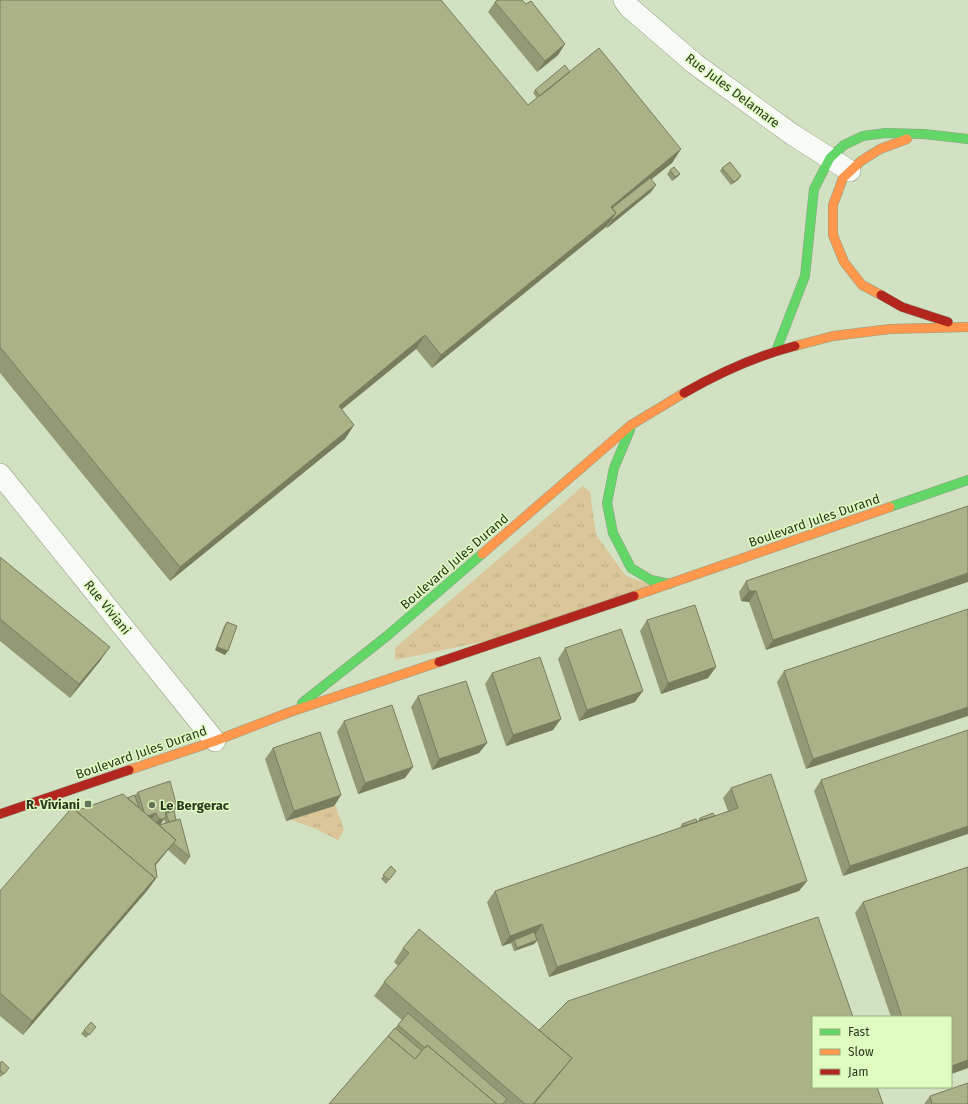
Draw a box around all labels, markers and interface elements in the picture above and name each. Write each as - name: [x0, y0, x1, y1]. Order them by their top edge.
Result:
- street label: Rue Jules Delamare: [683, 50, 783, 131]
- street label: Boulevard Jules Durand: [747, 491, 882, 550]
- street label: Boulevard Jules Durand: [397, 511, 511, 612]
- street label: Rue Viviani: [81, 577, 134, 637]
- street label: Boulevard Jules Durand: [74, 723, 209, 782]
- place label: R. Viviani: [26, 797, 80, 812]
- place label: Le Bergerac: [160, 798, 230, 813]
- marker: R. Viviani: [83, 799, 93, 809]
- marker: Le Bergerac: [147, 800, 157, 810]
- legend: [812, 1016, 952, 1088]
- text: Fast: [848, 1025, 870, 1039]
- text: Slow: [848, 1045, 874, 1059]
- text: Jam: [848, 1065, 868, 1079]

